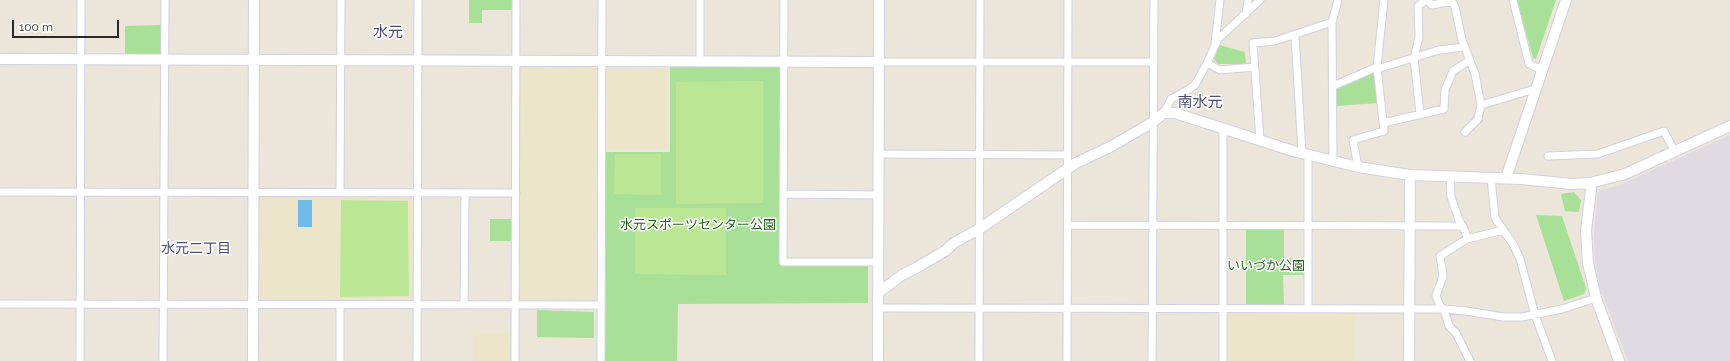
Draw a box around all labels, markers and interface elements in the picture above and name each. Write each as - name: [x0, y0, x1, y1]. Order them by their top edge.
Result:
- scale bar: [14, 12, 121, 38]
- text: 100 m: [19, 20, 53, 34]
- district label: 水元: [373, 23, 403, 41]
- district label: 南水元: [1178, 93, 1222, 111]
- park label: 水元スポーツセンター公園: [620, 217, 776, 233]
- district label: 水元二丁目: [161, 241, 231, 257]
- park label: いいづか公園: [1227, 258, 1305, 274]

